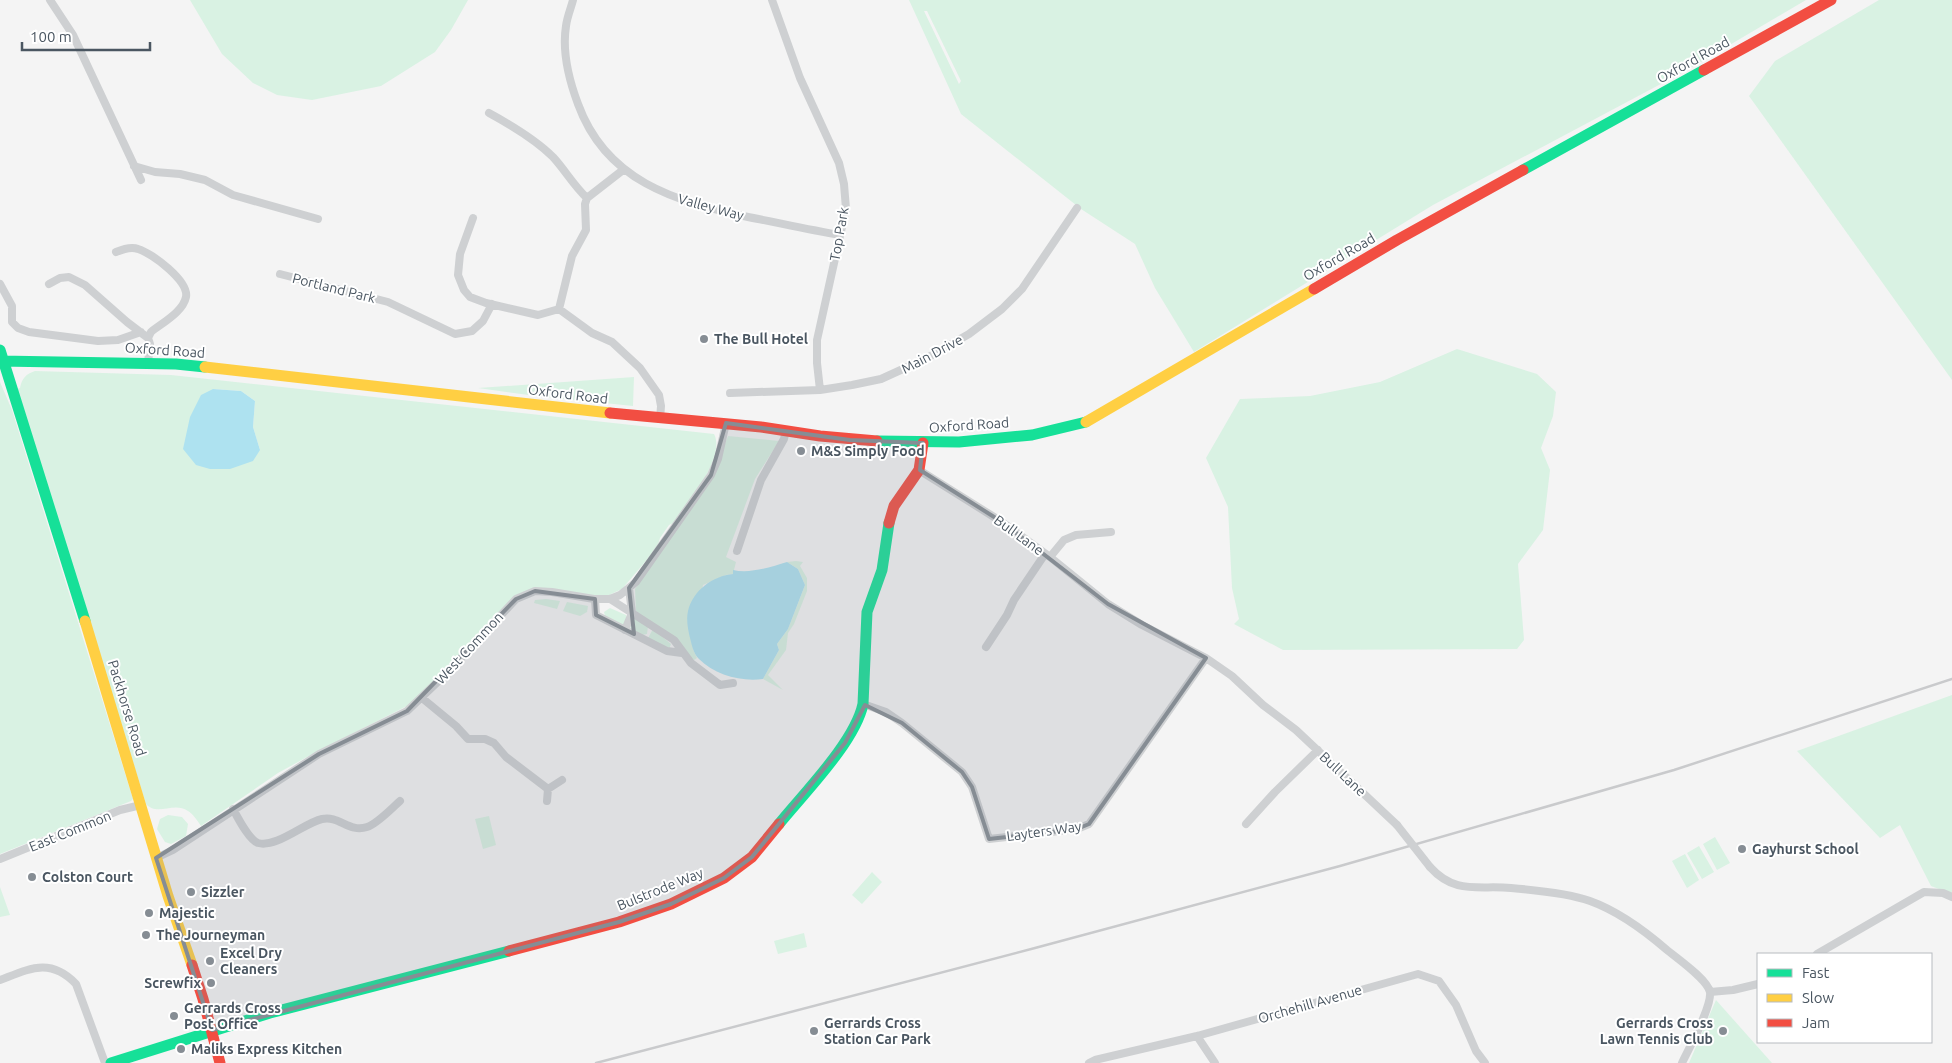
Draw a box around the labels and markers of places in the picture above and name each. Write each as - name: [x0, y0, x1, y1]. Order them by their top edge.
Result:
- place label: The Bull Hotel: [714, 331, 808, 347]
- marker: The Bull Hotel: [698, 333, 710, 345]
- place label: M&S Simply Food: [811, 443, 925, 459]
- marker: M&S Simply Food: [795, 445, 807, 457]
- place label: Gayhurst School: [1752, 841, 1859, 857]
- marker: Gayhurst School: [1736, 843, 1748, 855]
- place label: Colston Court: [42, 869, 133, 885]
- marker: Colston Court: [26, 871, 38, 883]
- place label: Sizzler: [201, 884, 245, 900]
- marker: Sizzler: [185, 886, 197, 898]
- place label: Majestic: [159, 905, 215, 921]
- marker: Majestic: [143, 907, 155, 919]
- place label: The Journeyman: [156, 927, 265, 943]
- marker: The Journeyman: [140, 929, 152, 941]
- place label: Excel Dry Cleaners: [220, 945, 282, 977]
- marker: Excel Dry Cleaners: [204, 955, 216, 967]
- place label: Screwfix: [144, 975, 201, 991]
- marker: Screwfix: [205, 977, 217, 989]
- place label: Gerrards Cross Post Office: [184, 1000, 281, 1032]
- marker: Gerrards Cross Post Office: [168, 1010, 180, 1022]
- place label: Gerrards Cross Station Car Park: [824, 1015, 931, 1047]
- place label: Gerrards Cross Lawn Tennis Club: [1600, 1015, 1713, 1047]
- marker: Gerrards Cross Station Car Park: [808, 1025, 820, 1037]
- marker: Gerrards Cross Lawn Tennis Club: [1717, 1025, 1729, 1037]
- place label: Maliks Express Kitchen: [191, 1041, 342, 1057]
- marker: Maliks Express Kitchen: [175, 1043, 187, 1055]

